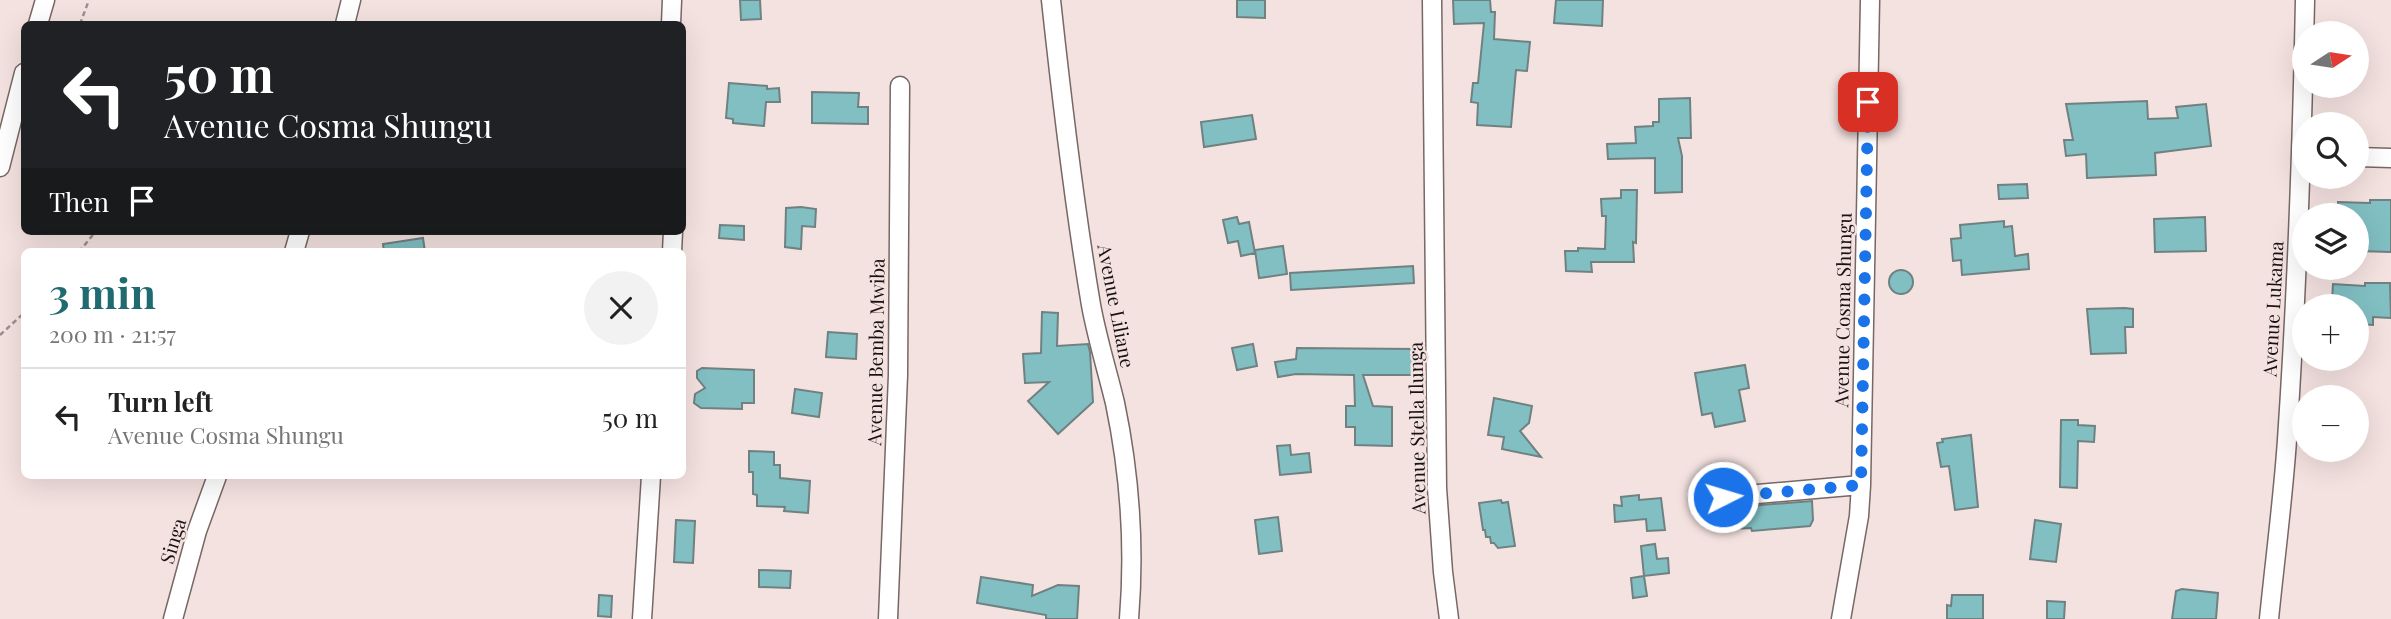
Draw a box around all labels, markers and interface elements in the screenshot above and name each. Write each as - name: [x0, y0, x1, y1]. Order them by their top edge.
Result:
- north arrow: [2292, 21, 2370, 98]
- map controls: [2292, 21, 2369, 462]
- text: 50 m: [164, 40, 274, 105]
- icon: left: [49, 49, 140, 140]
- pin: [1838, 72, 1898, 132]
- icon: arrive: [1849, 83, 1887, 121]
- text: Avenue Cosma Shungu: [164, 103, 492, 146]
- button: search: [2292, 112, 2369, 189]
- icon: arrive: [123, 182, 161, 220]
- text: Then: [49, 184, 109, 219]
- button: layers: [2292, 203, 2369, 280]
- street label: Avenue Cosma Shungu: [1827, 212, 1857, 409]
- street label: Avenue Lukama: [2255, 240, 2289, 378]
- street label: Avenue Liliane: [1092, 241, 1142, 370]
- street label: Avenue Bemba Mwiba: [860, 258, 890, 447]
- text: 3 min: [49, 264, 156, 320]
- button: close: [584, 271, 658, 345]
- button: +: [2292, 294, 2369, 371]
- text: 200 m · 21:57: [49, 318, 176, 349]
- street label: Avenue Stella Ilunga: [1401, 341, 1431, 515]
- text: Turn left: [108, 384, 213, 419]
- button: −: [2292, 385, 2369, 462]
- icon: left: [49, 398, 87, 436]
- text: 50 m: [602, 400, 658, 435]
- text: Avenue Cosma Shungu: [108, 419, 344, 450]
- position arrow: [1686, 460, 1760, 534]
- street label: Singa: [153, 514, 191, 567]

